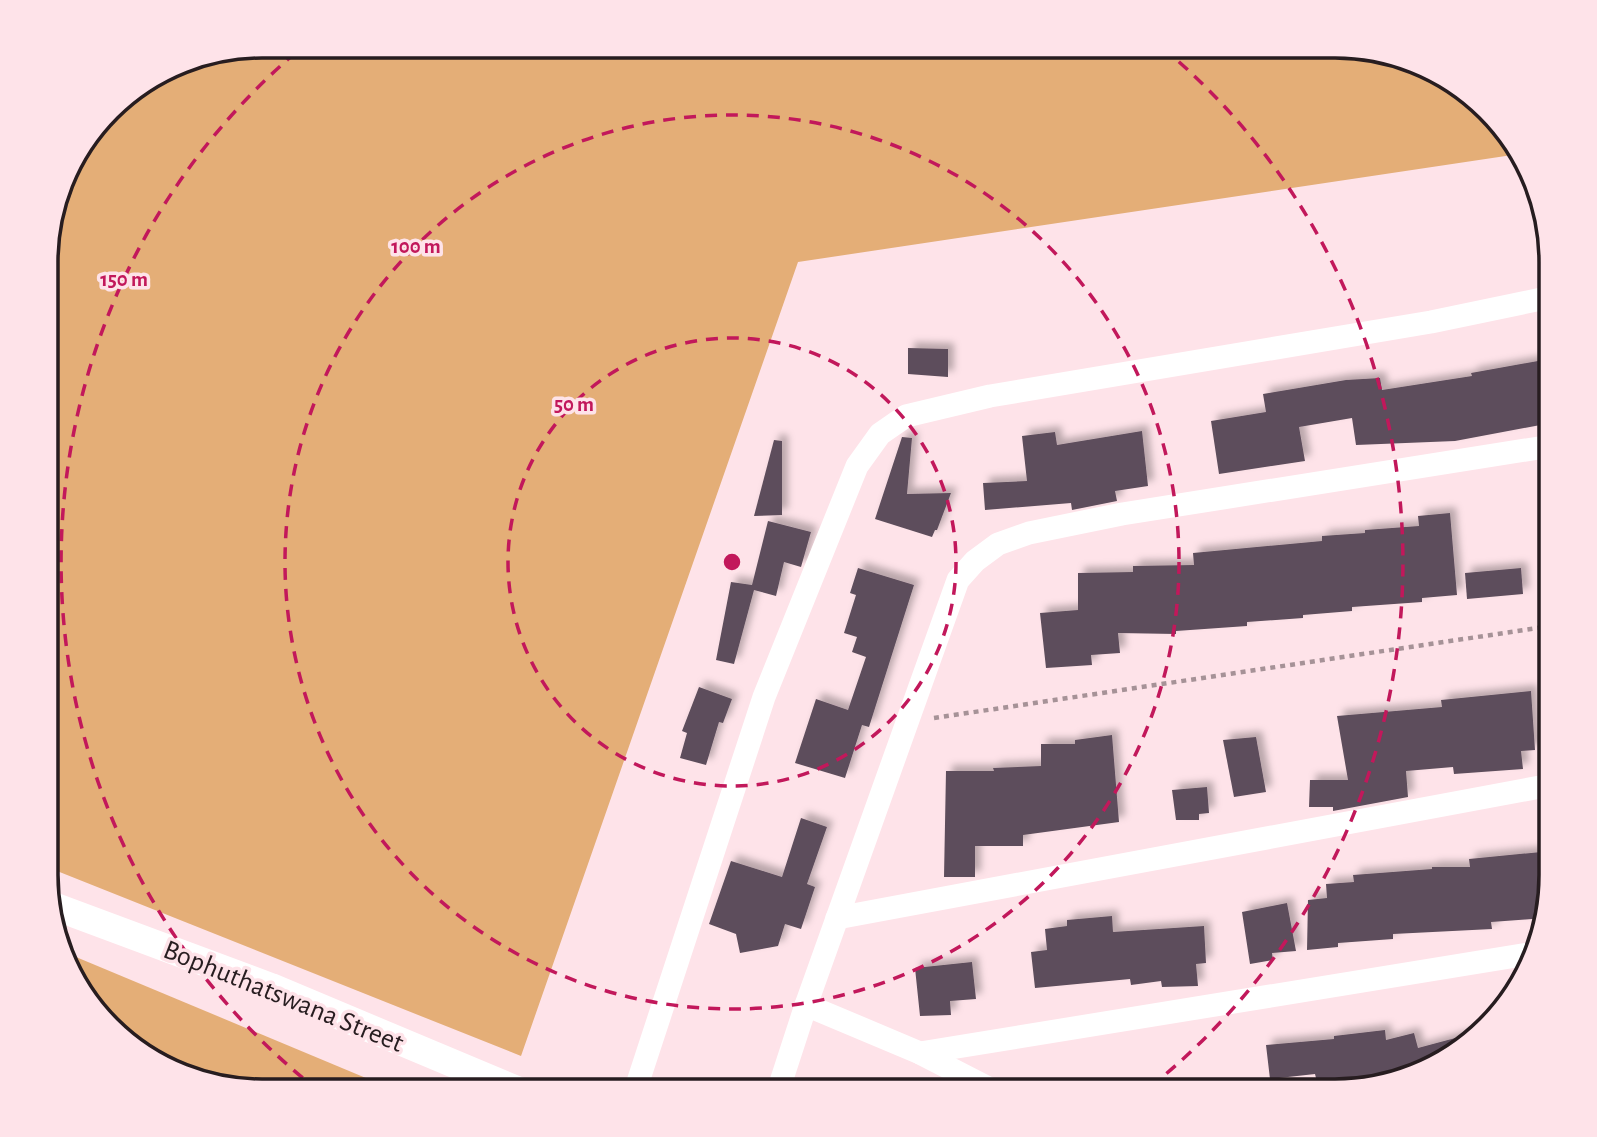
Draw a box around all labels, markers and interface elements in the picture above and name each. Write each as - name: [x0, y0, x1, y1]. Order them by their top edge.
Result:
- text: 100 m: [391, 236, 441, 257]
- text: 150 m: [100, 269, 148, 290]
- text: 50 m: [554, 394, 594, 415]
- centre of rings: [720, 550, 744, 574]
- street label: Bophuthatswana Street: [159, 936, 407, 1058]

